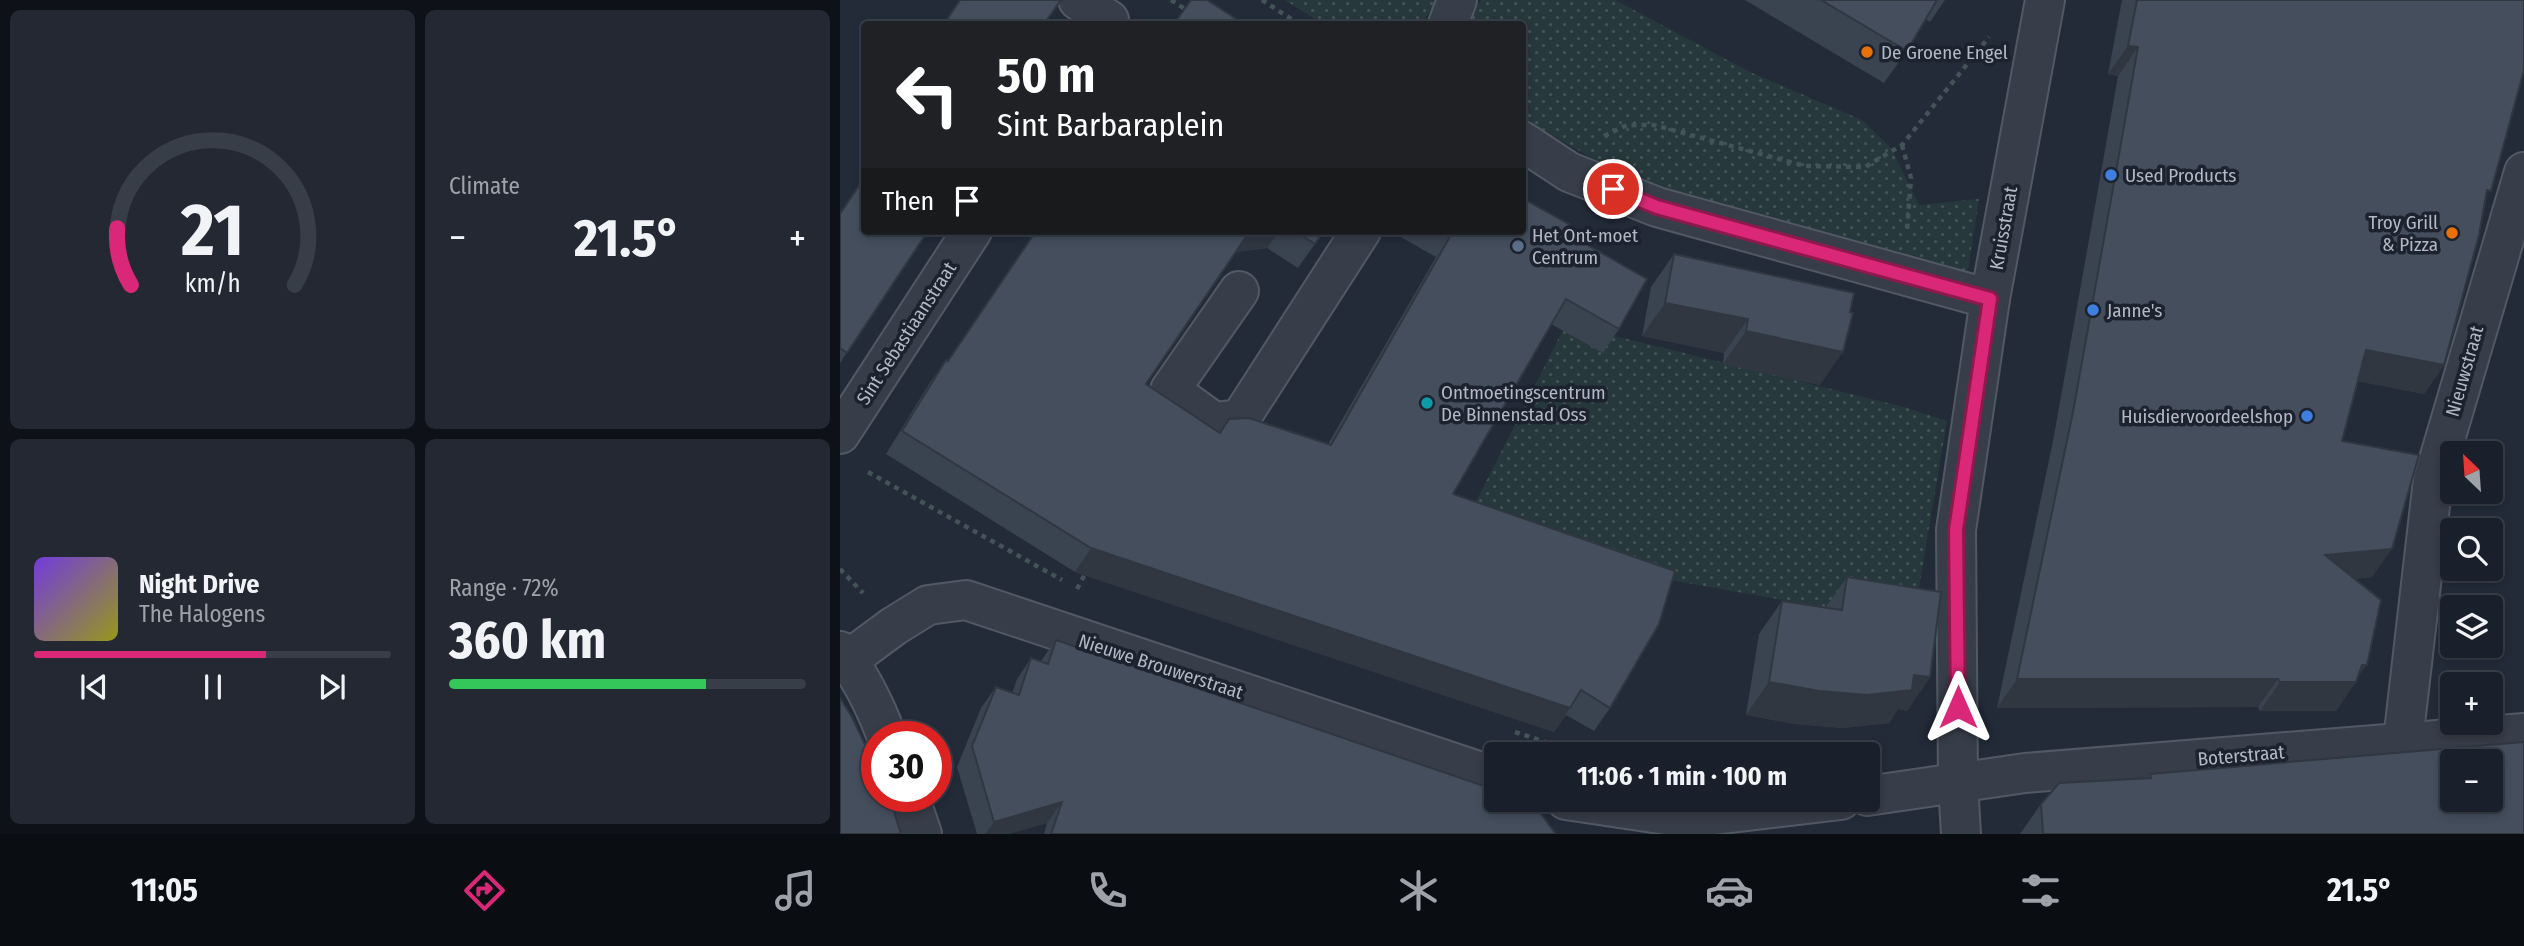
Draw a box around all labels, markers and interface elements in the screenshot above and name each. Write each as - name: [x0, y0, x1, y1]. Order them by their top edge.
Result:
- place label: De Groene Engel: [1881, 41, 2008, 64]
- marker: De Groene Engel: [1859, 44, 1875, 60]
- text: 50 m: [997, 46, 1095, 105]
- icon: left: [882, 49, 973, 140]
- text: Sint Barbaraplein: [997, 106, 1224, 144]
- pin: [1583, 159, 1643, 219]
- place label: Used Products: [2125, 164, 2236, 187]
- marker: Used Products: [2103, 167, 2119, 183]
- icon: arrive: [1594, 170, 1632, 208]
- text: Climate: [449, 172, 520, 200]
- icon: arrive: [948, 182, 986, 220]
- street label: Kruisstraat: [1985, 184, 2022, 272]
- text: Then: [882, 186, 934, 217]
- text: 21: [180, 188, 244, 275]
- text: 21.5°: [574, 207, 681, 270]
- place label: Troy Grill & Pizza: [2368, 211, 2438, 256]
- text: −: [449, 215, 466, 261]
- text: +: [789, 215, 806, 261]
- place label: Het Ont-moet Centrum: [1532, 224, 1639, 269]
- marker: Troy Grill & Pizza: [2444, 225, 2460, 241]
- marker: Het Ont-moet Centrum: [1510, 238, 1526, 254]
- street label: Sint Sebastiaanstraat: [852, 257, 962, 409]
- text: km/h: [185, 269, 240, 299]
- place label: Janne's: [2107, 299, 2162, 322]
- marker: Janne's: [2085, 302, 2101, 318]
- street label: Nieuwstraat: [2441, 322, 2489, 419]
- place label: Ontmoetingscentrum De Binnenstad Oss: [1441, 381, 1606, 426]
- marker: Ontmoetingscentrum De Binnenstad Oss: [1419, 395, 1435, 411]
- place label: Huisdiervoordeelshop: [2121, 405, 2293, 428]
- marker: Huisdiervoordeelshop: [2299, 408, 2315, 424]
- north arrow: [2440, 441, 2502, 504]
- map controls: [2440, 441, 2503, 812]
- button: search: [2440, 518, 2503, 581]
- text: Night Drive: [139, 569, 259, 600]
- text: Range · 72%: [449, 574, 559, 602]
- button: layers: [2440, 595, 2503, 658]
- text: The Halogens: [139, 600, 265, 628]
- text: 360 km: [449, 609, 606, 672]
- street label: Nieuwe Brouwerstraat: [1076, 629, 1247, 704]
- icon: previous: [75, 668, 113, 706]
- icon: pause: [194, 668, 232, 706]
- icon: next: [313, 668, 351, 706]
- position arrow: [1921, 670, 1995, 744]
- button: +: [2440, 672, 2503, 735]
- speed limit sign: 30: [861, 721, 952, 812]
- street label: Boterstraat: [2197, 740, 2286, 771]
- button: −: [2440, 749, 2503, 812]
- text: 11:06 · 1 min · 100 m: [1577, 761, 1787, 792]
- icon: directions: [460, 866, 509, 915]
- icon: music: [771, 866, 820, 915]
- icon: phone: [1083, 866, 1132, 915]
- icon: climate: [1394, 866, 1443, 915]
- icon: car: [1705, 866, 1754, 915]
- icon: filters: [2016, 866, 2065, 915]
- text: 11:05: [131, 871, 198, 909]
- text: 21.5°: [2327, 871, 2393, 909]

